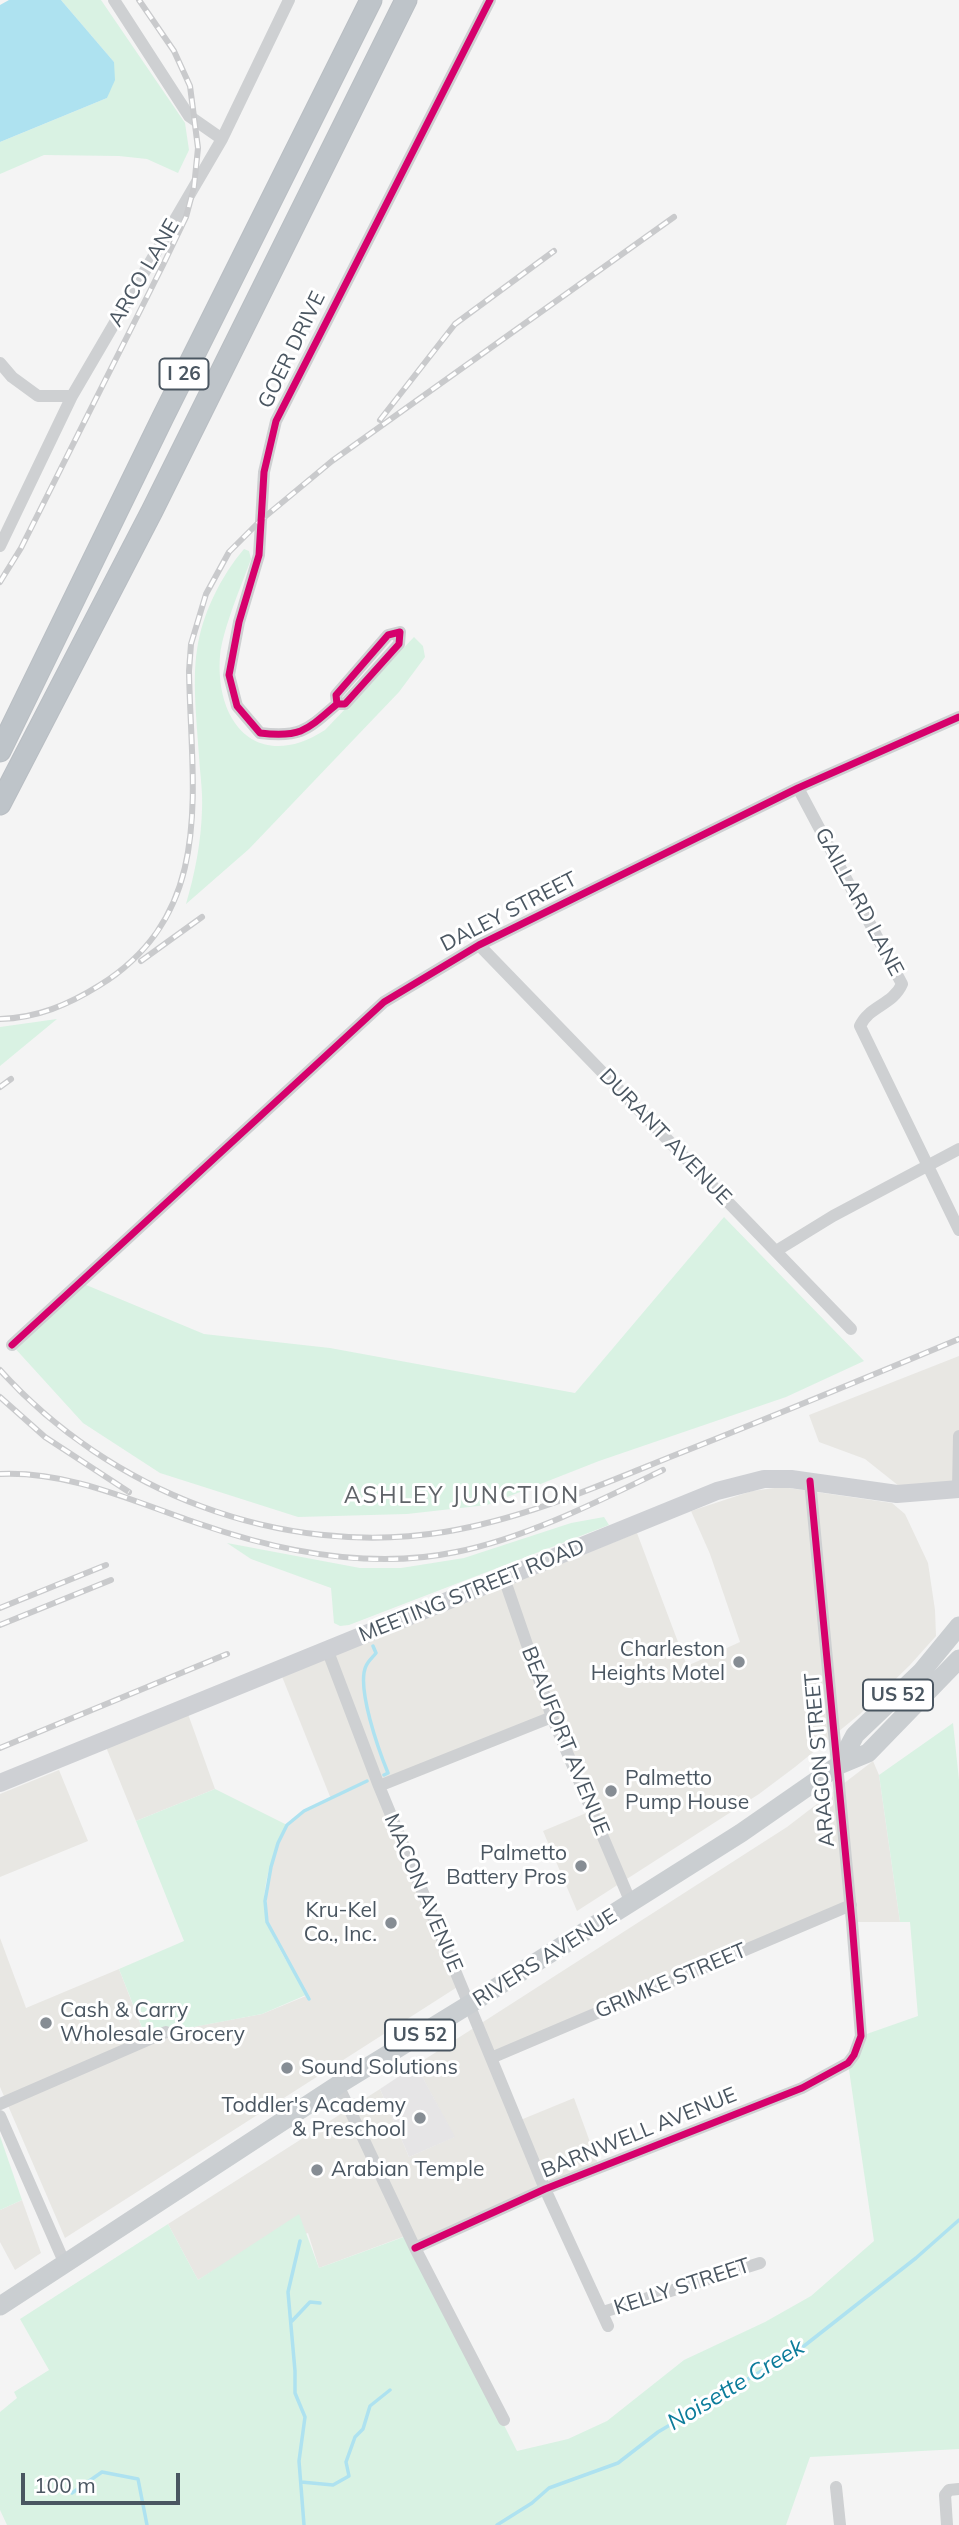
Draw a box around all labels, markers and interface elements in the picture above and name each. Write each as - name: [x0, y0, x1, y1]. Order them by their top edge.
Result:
- street label: ARCO LANE: [103, 215, 185, 331]
- street label: GOER DRIVE: [253, 288, 331, 412]
- road number: I 26: [160, 358, 208, 390]
- street label: GAILLARD LANE: [809, 824, 909, 980]
- street label: DALEY STREET: [437, 867, 581, 957]
- street label: DURANT AVENUE: [594, 1064, 736, 1210]
- district label: ASHLEY JUNCTION: [346, 1482, 578, 1510]
- street label: MEETING STREET ROAD: [355, 1534, 589, 1648]
- place label: Charleston Heights Motel: [591, 1637, 725, 1687]
- street label: BEAUFORT AVENUE: [516, 1643, 614, 1839]
- marker: Charleston Heights Motel: [731, 1654, 747, 1670]
- street label: ARAGON STREET: [800, 1672, 840, 1848]
- road number: US 52: [863, 1680, 933, 1710]
- place label: Palmetto Pump House: [625, 1766, 749, 1816]
- marker: Palmetto Pump House: [603, 1783, 619, 1799]
- street label: MACON AVENUE: [378, 1810, 468, 1976]
- place label: Palmetto Battery Pros: [446, 1841, 567, 1891]
- marker: Palmetto Battery Pros: [573, 1858, 589, 1874]
- place label: Kru-Kel Co., Inc.: [304, 1898, 377, 1948]
- street label: RIVERS AVENUE: [468, 1904, 622, 2012]
- marker: Kru-Kel Co., Inc.: [383, 1915, 399, 1931]
- street label: GRIMKE STREET: [592, 1938, 750, 2024]
- place label: Cash & Carry Wholesale Grocery: [60, 1998, 245, 2048]
- marker: Cash & Carry Wholesale Grocery: [38, 2015, 54, 2031]
- road number: US 52: [385, 2020, 455, 2050]
- place label: Sound Solutions: [301, 2055, 458, 2081]
- marker: Sound Solutions: [279, 2060, 295, 2076]
- street label: BARNWELL AVENUE: [538, 2082, 740, 2184]
- place label: Toddler's Academy & Preschool: [221, 2093, 406, 2143]
- marker: Toddler's Academy & Preschool: [412, 2110, 428, 2126]
- place label: Arabian Temple: [331, 2157, 485, 2183]
- marker: Arabian Temple: [309, 2162, 325, 2178]
- street label: KELLY STREET: [611, 2253, 753, 2321]
- water label: Noisette Creek: [663, 2333, 809, 2437]
- scale bar: [24, 2458, 184, 2502]
- text: 100 m: [34, 2472, 96, 2498]

